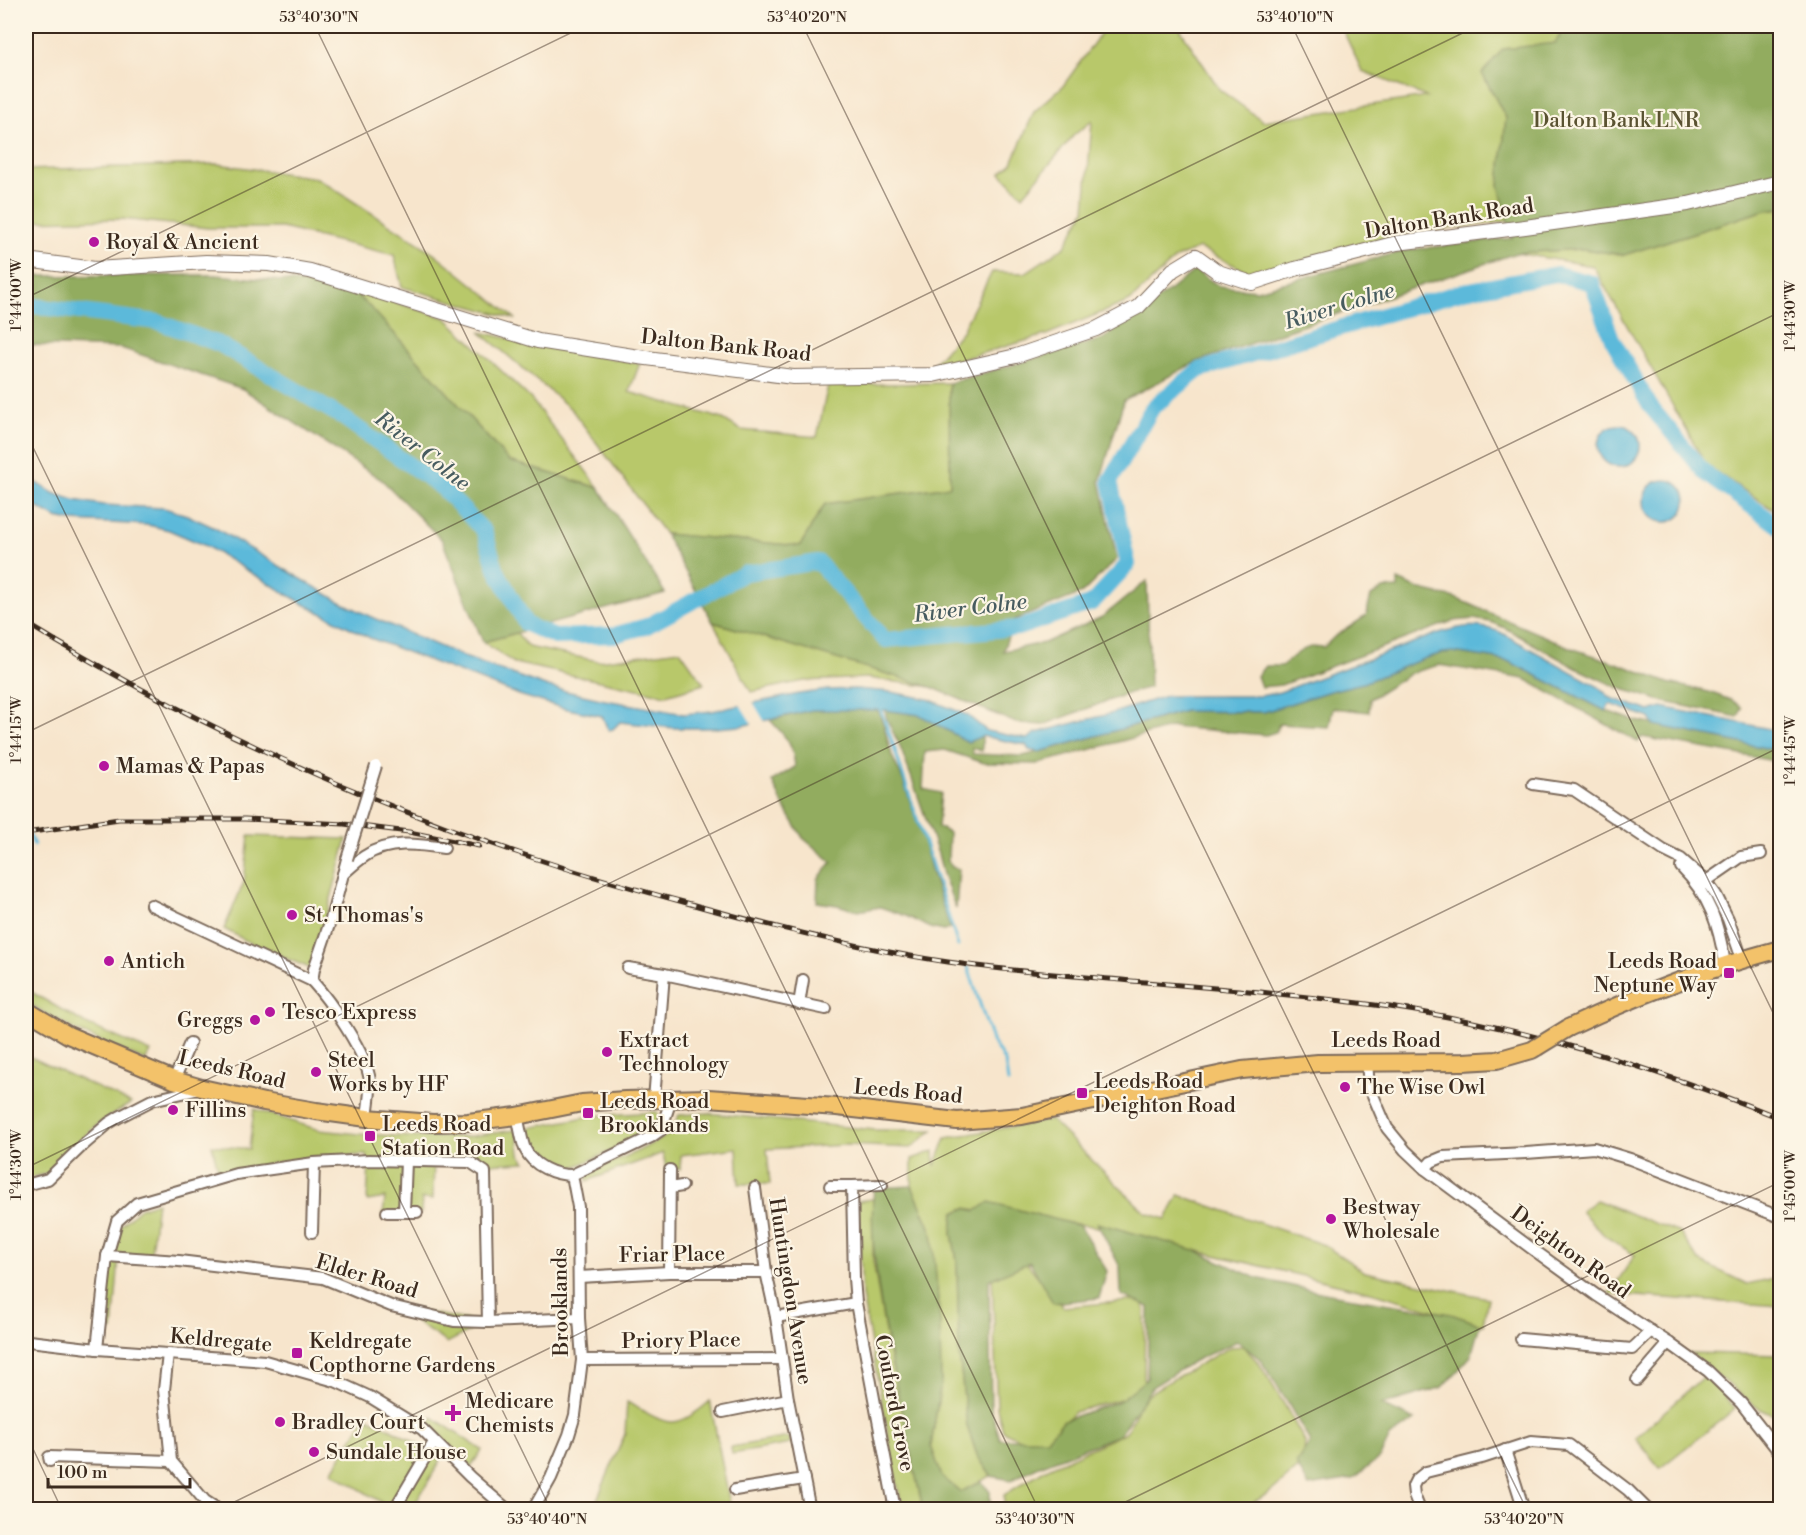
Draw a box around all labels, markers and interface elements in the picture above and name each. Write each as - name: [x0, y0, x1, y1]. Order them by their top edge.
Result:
- text: 53°40'30"N: [279, 8, 359, 27]
- text: 53°40'20"N: [767, 8, 847, 27]
- text: 53°40'10"N: [1256, 8, 1334, 27]
- park label: Dalton Bank LNR: [1533, 108, 1700, 134]
- street label: Dalton Bank Road: [1363, 193, 1536, 245]
- place label: Royal & Ancient: [106, 230, 260, 256]
- marker: Royal & Ancient: [87, 235, 101, 249]
- text: 1°44'00"W: [7, 258, 26, 331]
- water label: River Colne: [1280, 277, 1398, 336]
- text: 1°44'30"W: [1781, 280, 1800, 352]
- street label: Dalton Bank Road: [640, 324, 812, 368]
- water label: River Colne: [368, 405, 475, 497]
- water label: River Colne: [911, 588, 1028, 629]
- text: 1°44'15"W: [7, 696, 26, 764]
- text: 1°44'45"W: [1781, 716, 1800, 786]
- place label: Mamas & Papas: [116, 754, 265, 780]
- marker: Mamas & Papas: [97, 759, 111, 773]
- place label: St. Thomas's: [304, 903, 423, 929]
- marker: St. Thomas's: [285, 908, 299, 922]
- place label: Antich: [120, 949, 186, 975]
- place label: Leeds Road Neptune Way: [1594, 949, 1718, 999]
- marker: Antich: [102, 954, 116, 968]
- marker: Leeds Road Neptune Way: [1722, 966, 1736, 980]
- place label: Tesco Express: [282, 1000, 417, 1026]
- marker: Tesco Express: [263, 1005, 277, 1019]
- place label: Greggs: [177, 1008, 243, 1034]
- marker: Greggs: [248, 1013, 262, 1027]
- place label: Extract Technology: [619, 1028, 730, 1078]
- street label: Leeds Road: [1331, 1028, 1441, 1054]
- street label: Leeds Road: [176, 1045, 288, 1095]
- marker: Extract Technology: [600, 1045, 614, 1059]
- place label: Steel Works by HF: [327, 1048, 449, 1098]
- marker: Steel Works by HF: [309, 1065, 323, 1079]
- place label: Leeds Road Deighton Road: [1094, 1069, 1236, 1119]
- street label: Leeds Road: [852, 1074, 964, 1110]
- place label: The Wise Owl: [1357, 1075, 1485, 1101]
- marker: The Wise Owl: [1338, 1080, 1352, 1094]
- marker: Leeds Road Deighton Road: [1075, 1086, 1089, 1100]
- place label: Leeds Road Brooklands: [599, 1089, 709, 1139]
- place label: Fillins: [185, 1098, 247, 1124]
- marker: Fillins: [166, 1103, 180, 1117]
- marker: Leeds Road Brooklands: [581, 1106, 595, 1120]
- place label: Leeds Road Station Road: [382, 1112, 504, 1162]
- text: 1°44'30"W: [7, 1129, 26, 1201]
- marker: Leeds Road Station Road: [363, 1129, 377, 1143]
- text: 1°45'00"W: [1781, 1150, 1800, 1222]
- place label: Bestway Wholesale: [1342, 1195, 1440, 1245]
- street label: Huntingdon Avenue: [762, 1196, 818, 1386]
- street label: Deighton Road: [1505, 1201, 1635, 1305]
- marker: Bestway Wholesale: [1324, 1212, 1338, 1226]
- street label: Friar Place: [619, 1241, 725, 1269]
- street label: Brooklands: [547, 1247, 575, 1358]
- street label: Elder Road: [313, 1249, 421, 1305]
- street label: Keldregate: [169, 1324, 273, 1358]
- street label: Priory Place: [621, 1327, 741, 1355]
- place label: Keldregate Copthorne Gardens: [309, 1329, 495, 1379]
- street label: Couford Grove: [868, 1333, 920, 1474]
- marker: Keldregate Copthorne Gardens: [290, 1346, 304, 1360]
- place label: Medicare Chemists: [465, 1389, 554, 1439]
- marker: Medicare Chemists: [446, 1406, 460, 1420]
- place label: Bradley Court: [291, 1410, 425, 1436]
- marker: Bradley Court: [273, 1415, 287, 1429]
- place label: Sundale House: [326, 1440, 467, 1466]
- marker: Sundale House: [307, 1445, 321, 1459]
- scale bar: [48, 1451, 190, 1489]
- text: 100 m: [57, 1461, 108, 1484]
- text: 53°40'40"N: [507, 1510, 587, 1529]
- text: 53°40'30"N: [995, 1510, 1075, 1529]
- text: 53°40'20"N: [1484, 1510, 1564, 1529]

